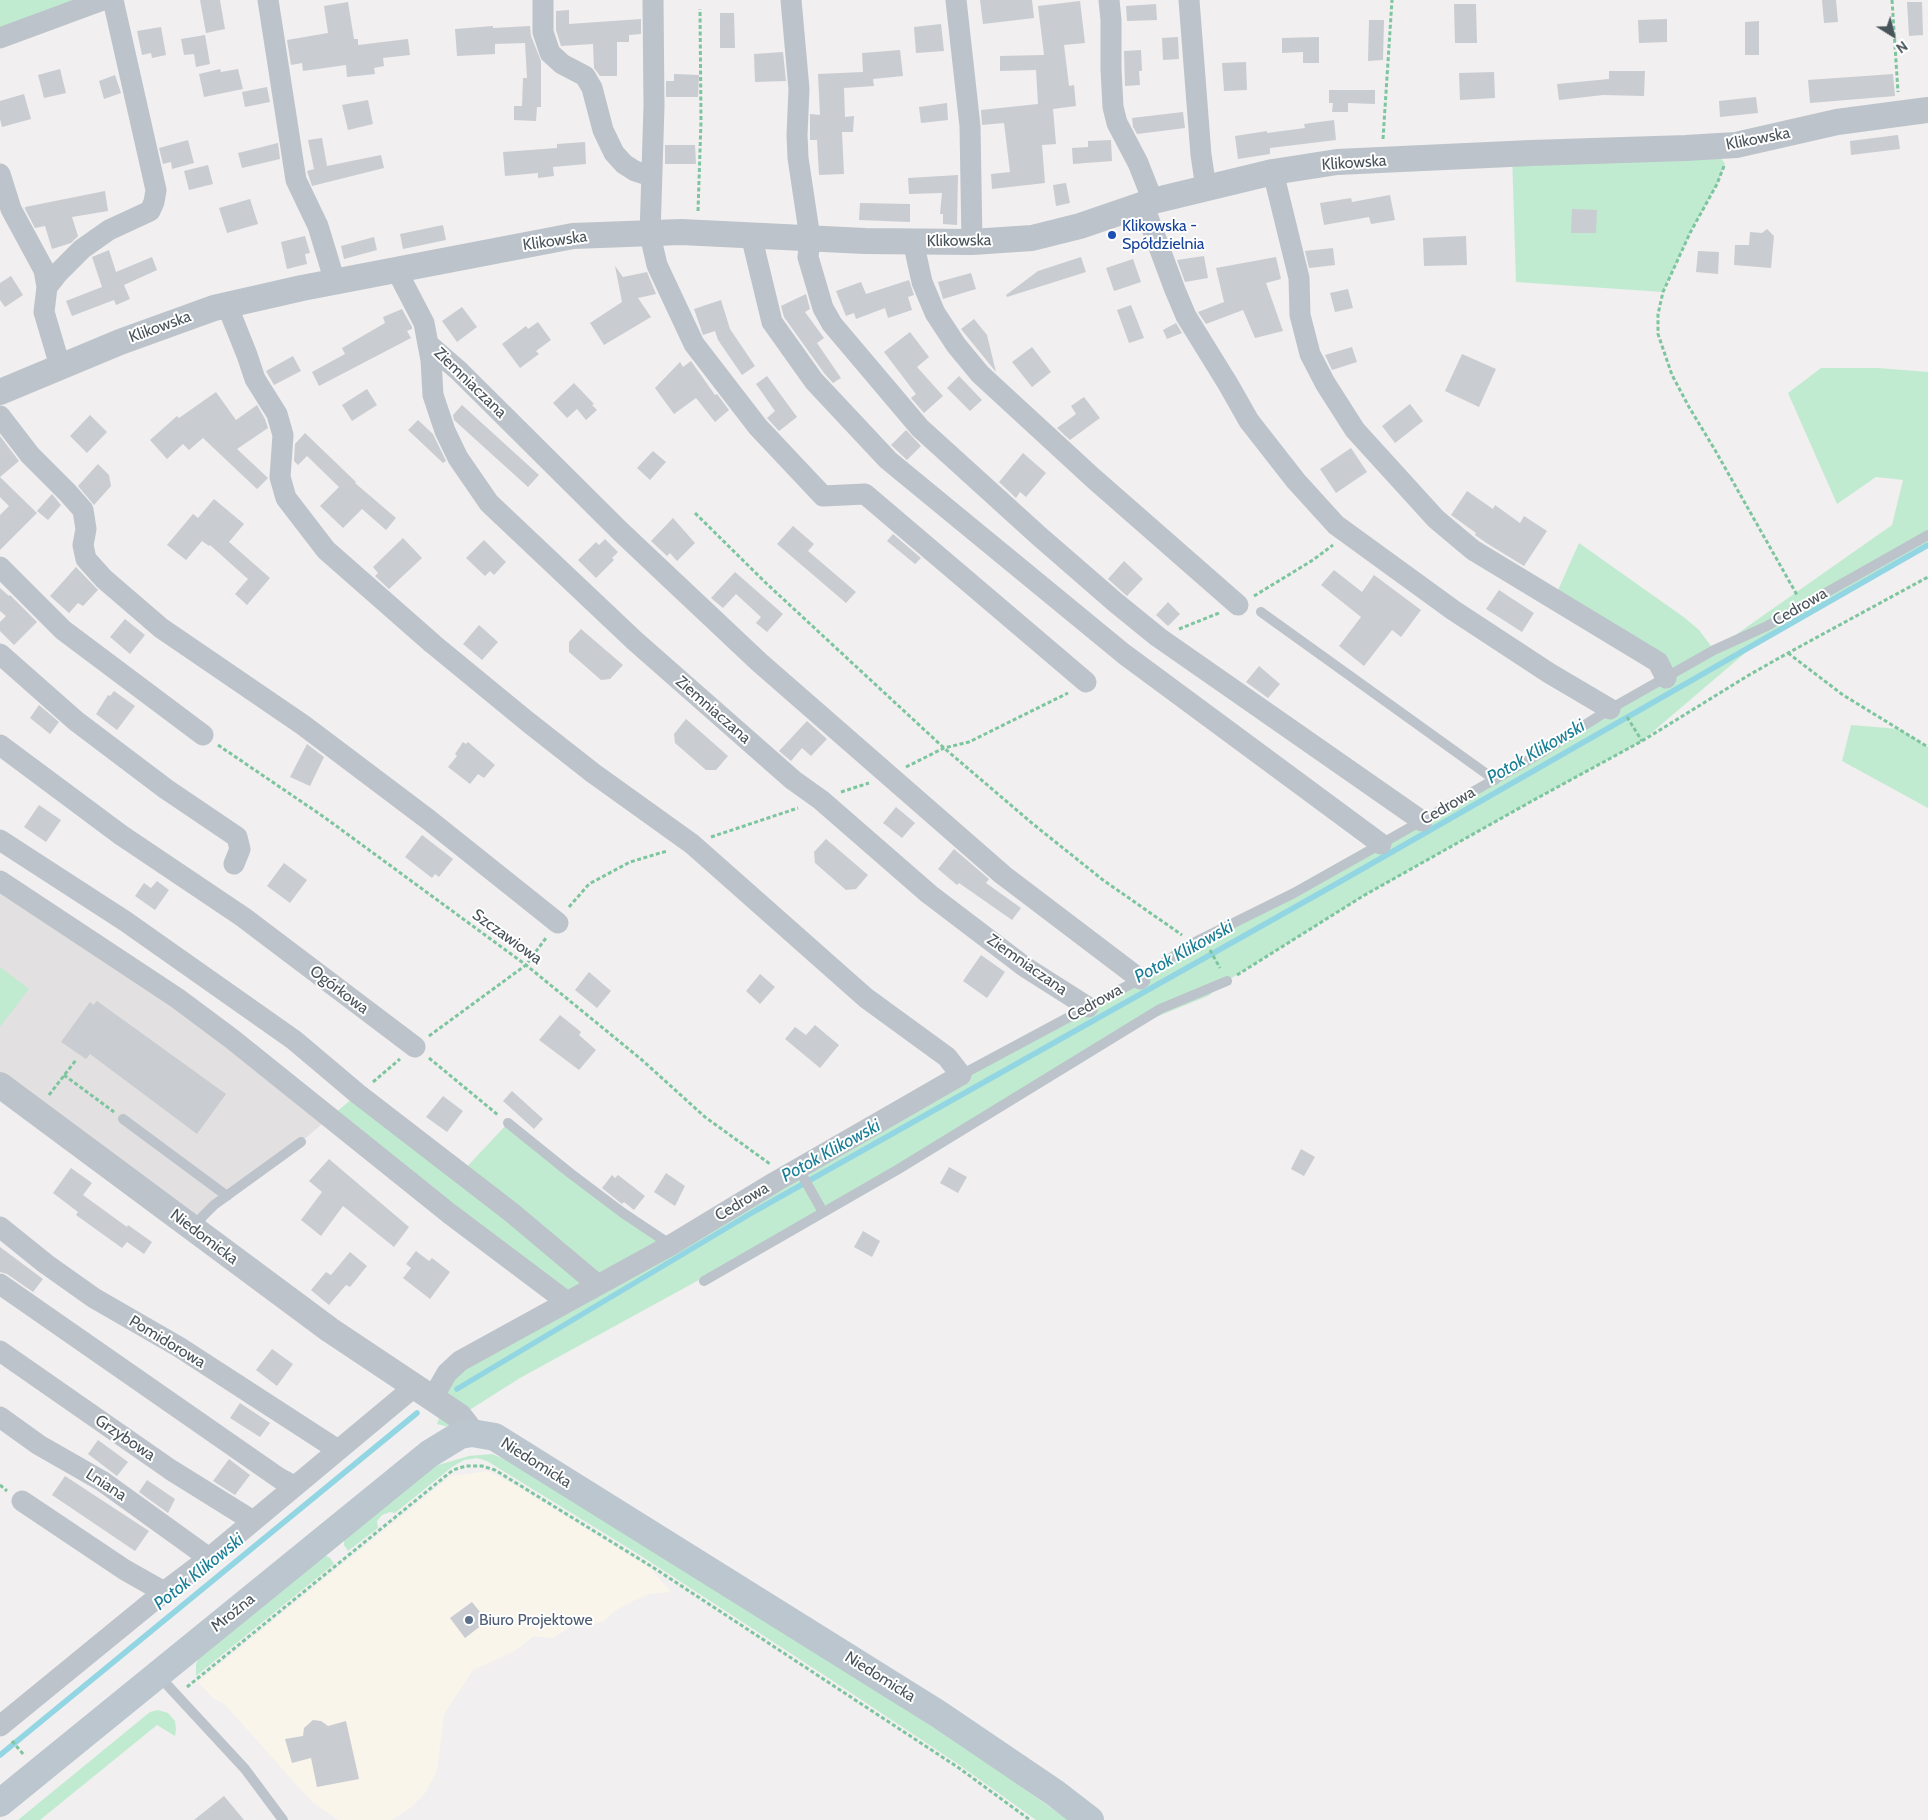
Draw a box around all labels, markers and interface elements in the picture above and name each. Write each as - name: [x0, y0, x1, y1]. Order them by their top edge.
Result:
- north arrow: [1868, 10, 1918, 60]
- text: N: [1893, 37, 1911, 57]
- street label: Klikowska: [1724, 123, 1792, 155]
- street label: Klikowska: [1321, 151, 1387, 175]
- place label: Klikowska - Spółdzielnia: [1122, 216, 1205, 254]
- street label: Klikowska: [522, 227, 588, 255]
- marker: Klikowska - Spółdzielnia: [1106, 229, 1118, 241]
- street label: Klikowska: [926, 231, 992, 251]
- street label: Klikowska: [126, 307, 194, 347]
- street label: Ziemniaczana: [430, 344, 510, 422]
- street label: Cedrowa: [1769, 584, 1831, 630]
- street label: Ziemniaczana: [671, 672, 755, 748]
- water label: Potok Klikowski: [1483, 715, 1589, 789]
- street label: Cedrowa: [1417, 783, 1479, 829]
- street label: Szczawiowa: [468, 905, 546, 969]
- water label: Potok Klikowski: [1131, 916, 1237, 988]
- street label: Ziemniaczana: [983, 930, 1071, 1000]
- street label: Ogórkowa: [306, 962, 372, 1018]
- street label: Cedrowa: [1064, 980, 1126, 1026]
- water label: Potok Klikowski: [778, 1115, 884, 1187]
- street label: Cedrowa: [712, 1178, 772, 1226]
- street label: Niedomicka: [166, 1205, 242, 1269]
- street label: Pomidorowa: [125, 1312, 209, 1372]
- street label: Grzybowa: [91, 1411, 159, 1465]
- street label: Niedomicka: [497, 1434, 575, 1492]
- street label: Lniana: [82, 1465, 130, 1505]
- water label: Potok Klikowski: [150, 1529, 248, 1615]
- street label: Mroźna: [207, 1590, 259, 1636]
- place label: Biuro Projektowe: [479, 1610, 593, 1630]
- marker: Biuro Projektowe: [463, 1614, 475, 1626]
- street label: Niedomicka: [841, 1648, 919, 1706]

